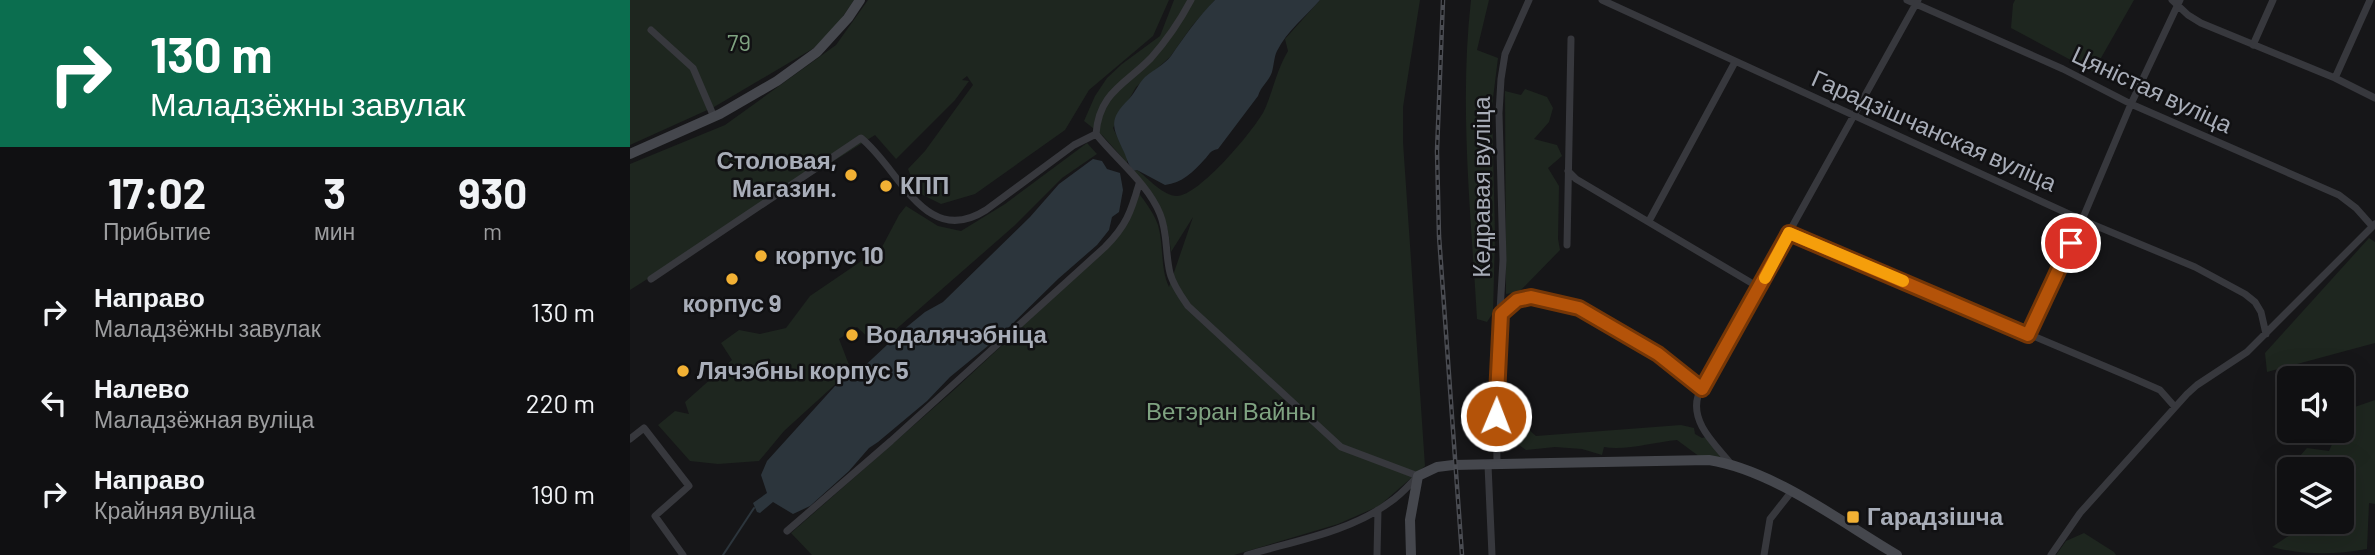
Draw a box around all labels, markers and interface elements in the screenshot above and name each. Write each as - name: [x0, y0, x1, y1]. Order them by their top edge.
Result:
- text: 130 m: [150, 24, 272, 83]
- park label: 79: [727, 27, 751, 56]
- icon: right: [35, 28, 126, 119]
- street label: Цяністая вуліца: [2068, 39, 2238, 139]
- street label: Гарадзішчанская вуліца: [1808, 63, 2062, 197]
- text: Маладзёжны завулак: [150, 84, 465, 122]
- street label: Кедравая вуліца: [1466, 96, 1495, 278]
- place label: Столовая, Магазин.: [716, 145, 837, 202]
- text: 17:02: [108, 167, 206, 217]
- text: 3: [323, 167, 346, 217]
- text: 930: [458, 167, 527, 217]
- marker: Столовая, Магазин.: [843, 167, 859, 183]
- place label: КПП: [900, 170, 949, 199]
- marker: КПП: [878, 178, 894, 194]
- pin: [2041, 213, 2101, 273]
- text: Прибытие: [103, 217, 211, 245]
- text: мин: [314, 217, 355, 245]
- text: m: [483, 217, 502, 245]
- icon: arrive: [2052, 224, 2090, 262]
- place label: корпус 10: [775, 240, 884, 269]
- marker: корпус 10: [753, 248, 769, 264]
- marker: корпус 9: [724, 271, 740, 287]
- text: Направо: [94, 281, 205, 312]
- place label: корпус 9: [682, 288, 782, 317]
- icon: right: [35, 293, 73, 331]
- text: 130 m: [531, 296, 595, 327]
- text: Маладзёжны завулак: [94, 314, 321, 342]
- place label: Водалячэбніца: [866, 319, 1047, 348]
- marker: Водалячэбніца: [844, 327, 860, 343]
- place label: Лячэбны корпус 5: [697, 355, 909, 384]
- marker: Лячэбны корпус 5: [675, 363, 691, 379]
- map controls: [2277, 366, 2354, 534]
- button: sound: [2277, 366, 2354, 443]
- text: Налево: [94, 372, 189, 403]
- position arrow: [1459, 379, 1533, 453]
- icon: left: [35, 384, 73, 422]
- text: 220 m: [526, 387, 595, 418]
- park label: Ветэран Вайны: [1146, 396, 1316, 425]
- text: Маладзёжная вуліца: [94, 405, 314, 433]
- button: layers: [2277, 457, 2354, 534]
- text: Направо: [94, 463, 205, 494]
- icon: right: [35, 475, 73, 513]
- text: 190 m: [531, 478, 595, 509]
- text: Крайняя вуліца: [94, 496, 255, 524]
- place label: Гарадзішча: [1867, 501, 2004, 530]
- marker: Гарадзішча: [1845, 509, 1861, 525]

